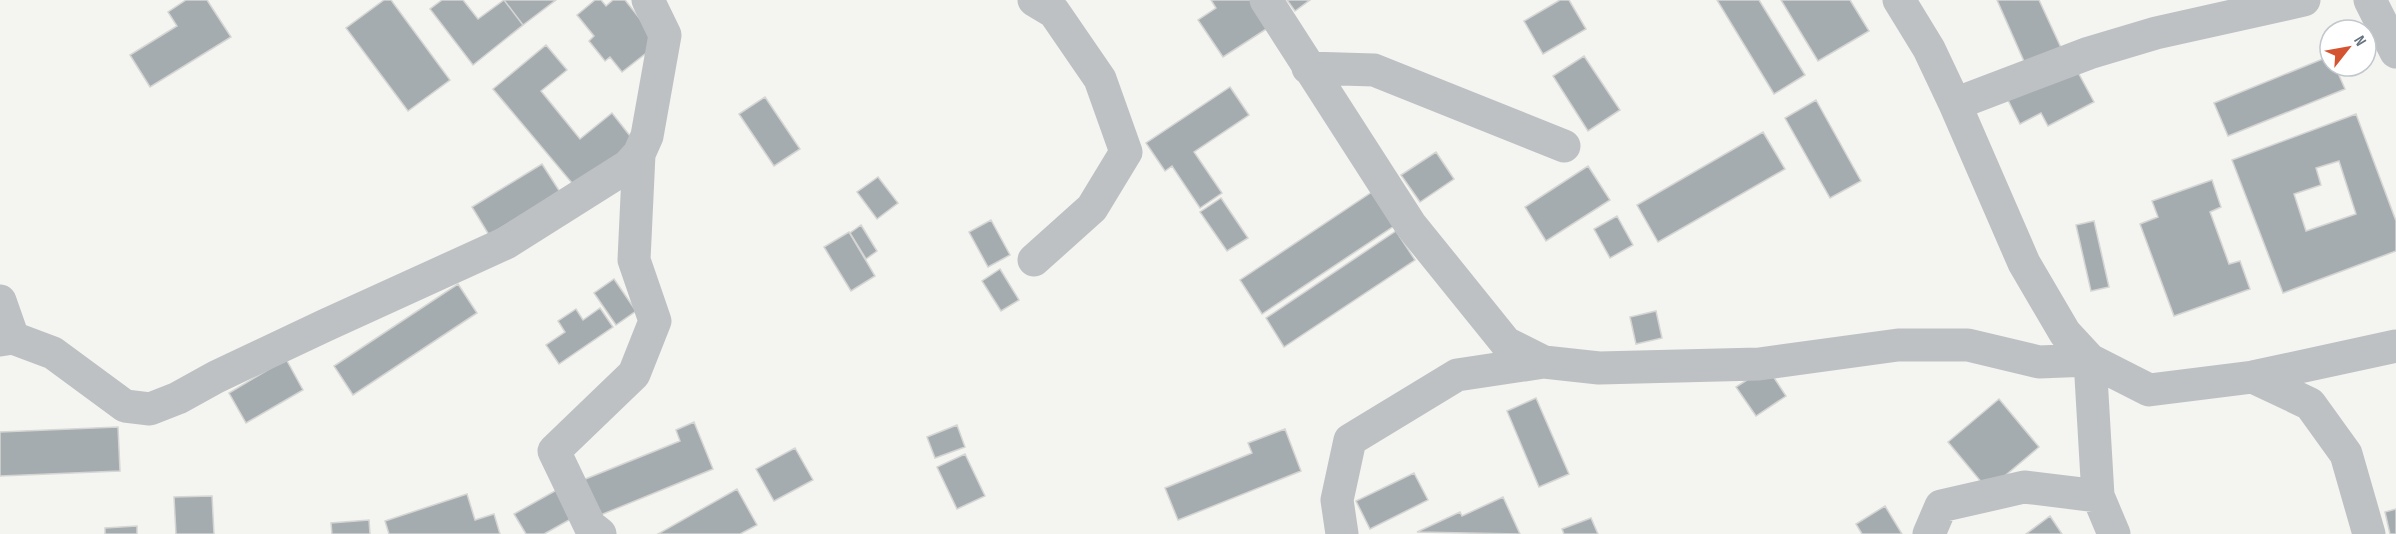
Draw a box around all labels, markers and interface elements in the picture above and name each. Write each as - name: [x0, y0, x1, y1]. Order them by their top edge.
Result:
- north arrow: [2318, 18, 2378, 78]
- text: N: [2349, 32, 2370, 50]

